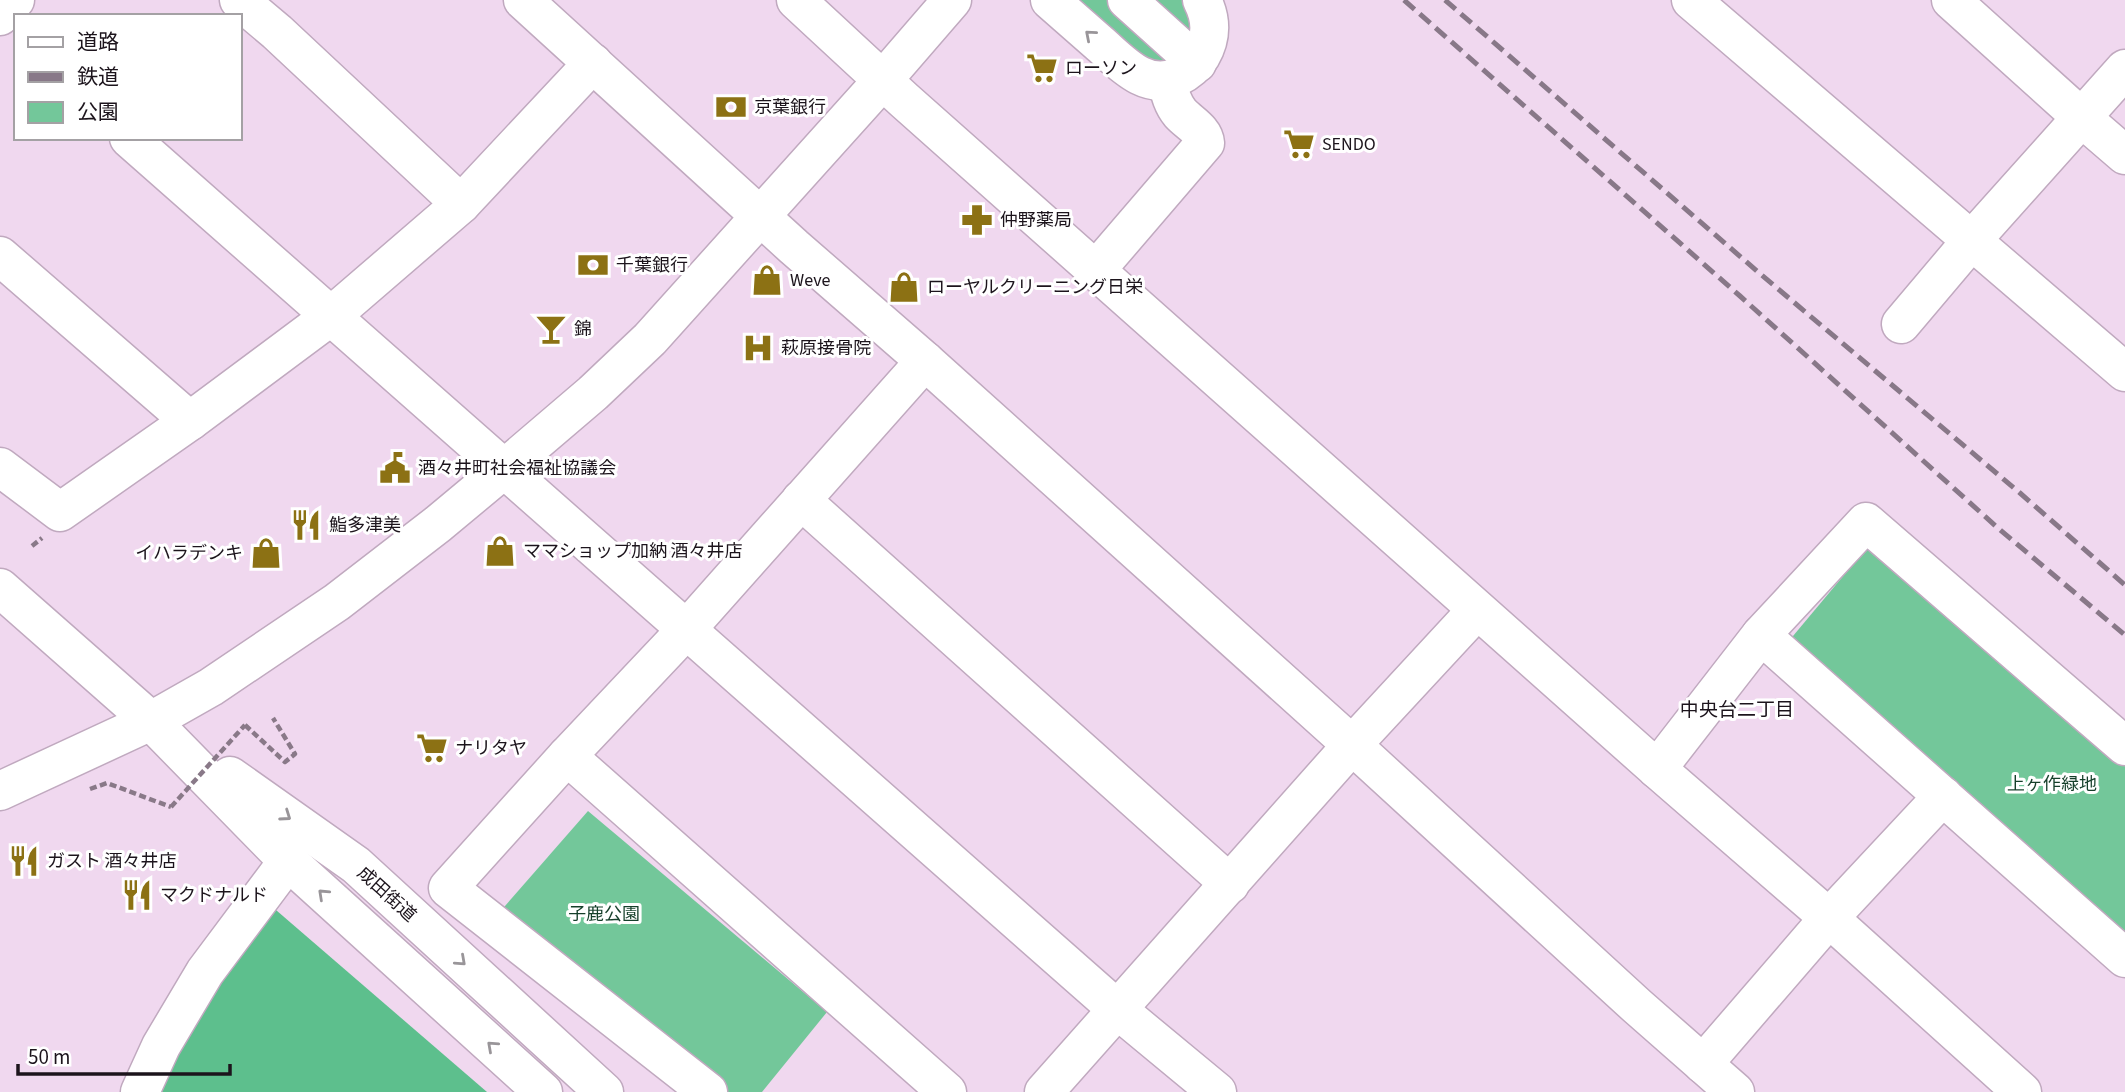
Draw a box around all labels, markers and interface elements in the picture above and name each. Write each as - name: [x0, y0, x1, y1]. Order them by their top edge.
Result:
- legend: [14, 14, 242, 140]
- text: 道路: [77, 27, 119, 57]
- one-way arrow: [1085, 31, 1098, 43]
- supermarket icon: ローソン: [1025, 51, 1059, 85]
- place label: ローソン: [1065, 56, 1137, 81]
- text: 鉄道: [77, 62, 119, 92]
- bank icon: 京葉銀行: [714, 90, 748, 124]
- place label: 京葉銀行: [754, 95, 826, 120]
- text: 公園: [77, 97, 119, 127]
- supermarket icon: SENDO: [1282, 127, 1316, 161]
- place label: SENDO: [1322, 132, 1376, 157]
- pharmacy icon: 仲野薬局: [960, 203, 994, 237]
- place label: 仲野薬局: [1000, 208, 1072, 233]
- bank icon: 千葉銀行: [576, 248, 610, 282]
- place label: 千葉銀行: [616, 253, 688, 278]
- shop icon: Weve: [750, 263, 784, 297]
- place label: Weve: [790, 268, 831, 293]
- shop icon: ローヤルクリーニング日栄: [887, 270, 921, 304]
- place label: ローヤルクリーニング日栄: [927, 275, 1143, 300]
- bar icon: 錦: [534, 312, 568, 346]
- place label: 錦: [574, 317, 592, 342]
- hospital icon: 萩原接骨院: [741, 331, 775, 365]
- place label: 萩原接骨院: [781, 336, 871, 361]
- public building icon: 酒々井町社会福祉協議会: [378, 451, 412, 485]
- place label: 酒々井町社会福祉協議会: [418, 456, 616, 481]
- restaurant icon: 鮨多津美: [289, 508, 323, 542]
- place label: 鮨多津美: [329, 513, 401, 538]
- shop icon: ママショップ加納 酒々井店: [483, 534, 517, 568]
- shop icon: イハラデンキ: [249, 536, 283, 570]
- place label: ママショップ加納 酒々井店: [523, 539, 743, 564]
- place label: イハラデンキ: [135, 541, 243, 566]
- district label: 中央台二丁目: [1680, 697, 1794, 724]
- supermarket icon: ナリタヤ: [415, 731, 449, 765]
- place label: ナリタヤ: [455, 736, 527, 761]
- park label: 上ヶ作緑地: [2007, 772, 2097, 797]
- one-way arrow: [279, 808, 292, 821]
- restaurant icon: ガスト 酒々井店: [7, 844, 41, 878]
- place label: ガスト 酒々井店: [47, 849, 177, 874]
- street label: 成田街道: [352, 861, 422, 928]
- restaurant icon: マクドナルド: [120, 878, 154, 912]
- place label: マクドナルド: [160, 883, 268, 908]
- one-way arrow: [318, 890, 331, 902]
- park label: 子鹿公園: [568, 902, 640, 927]
- one-way arrow: [453, 953, 466, 966]
- scale bar: [18, 1032, 229, 1076]
- text: 50 m: [28, 1042, 70, 1072]
- one-way arrow: [487, 1042, 500, 1055]

